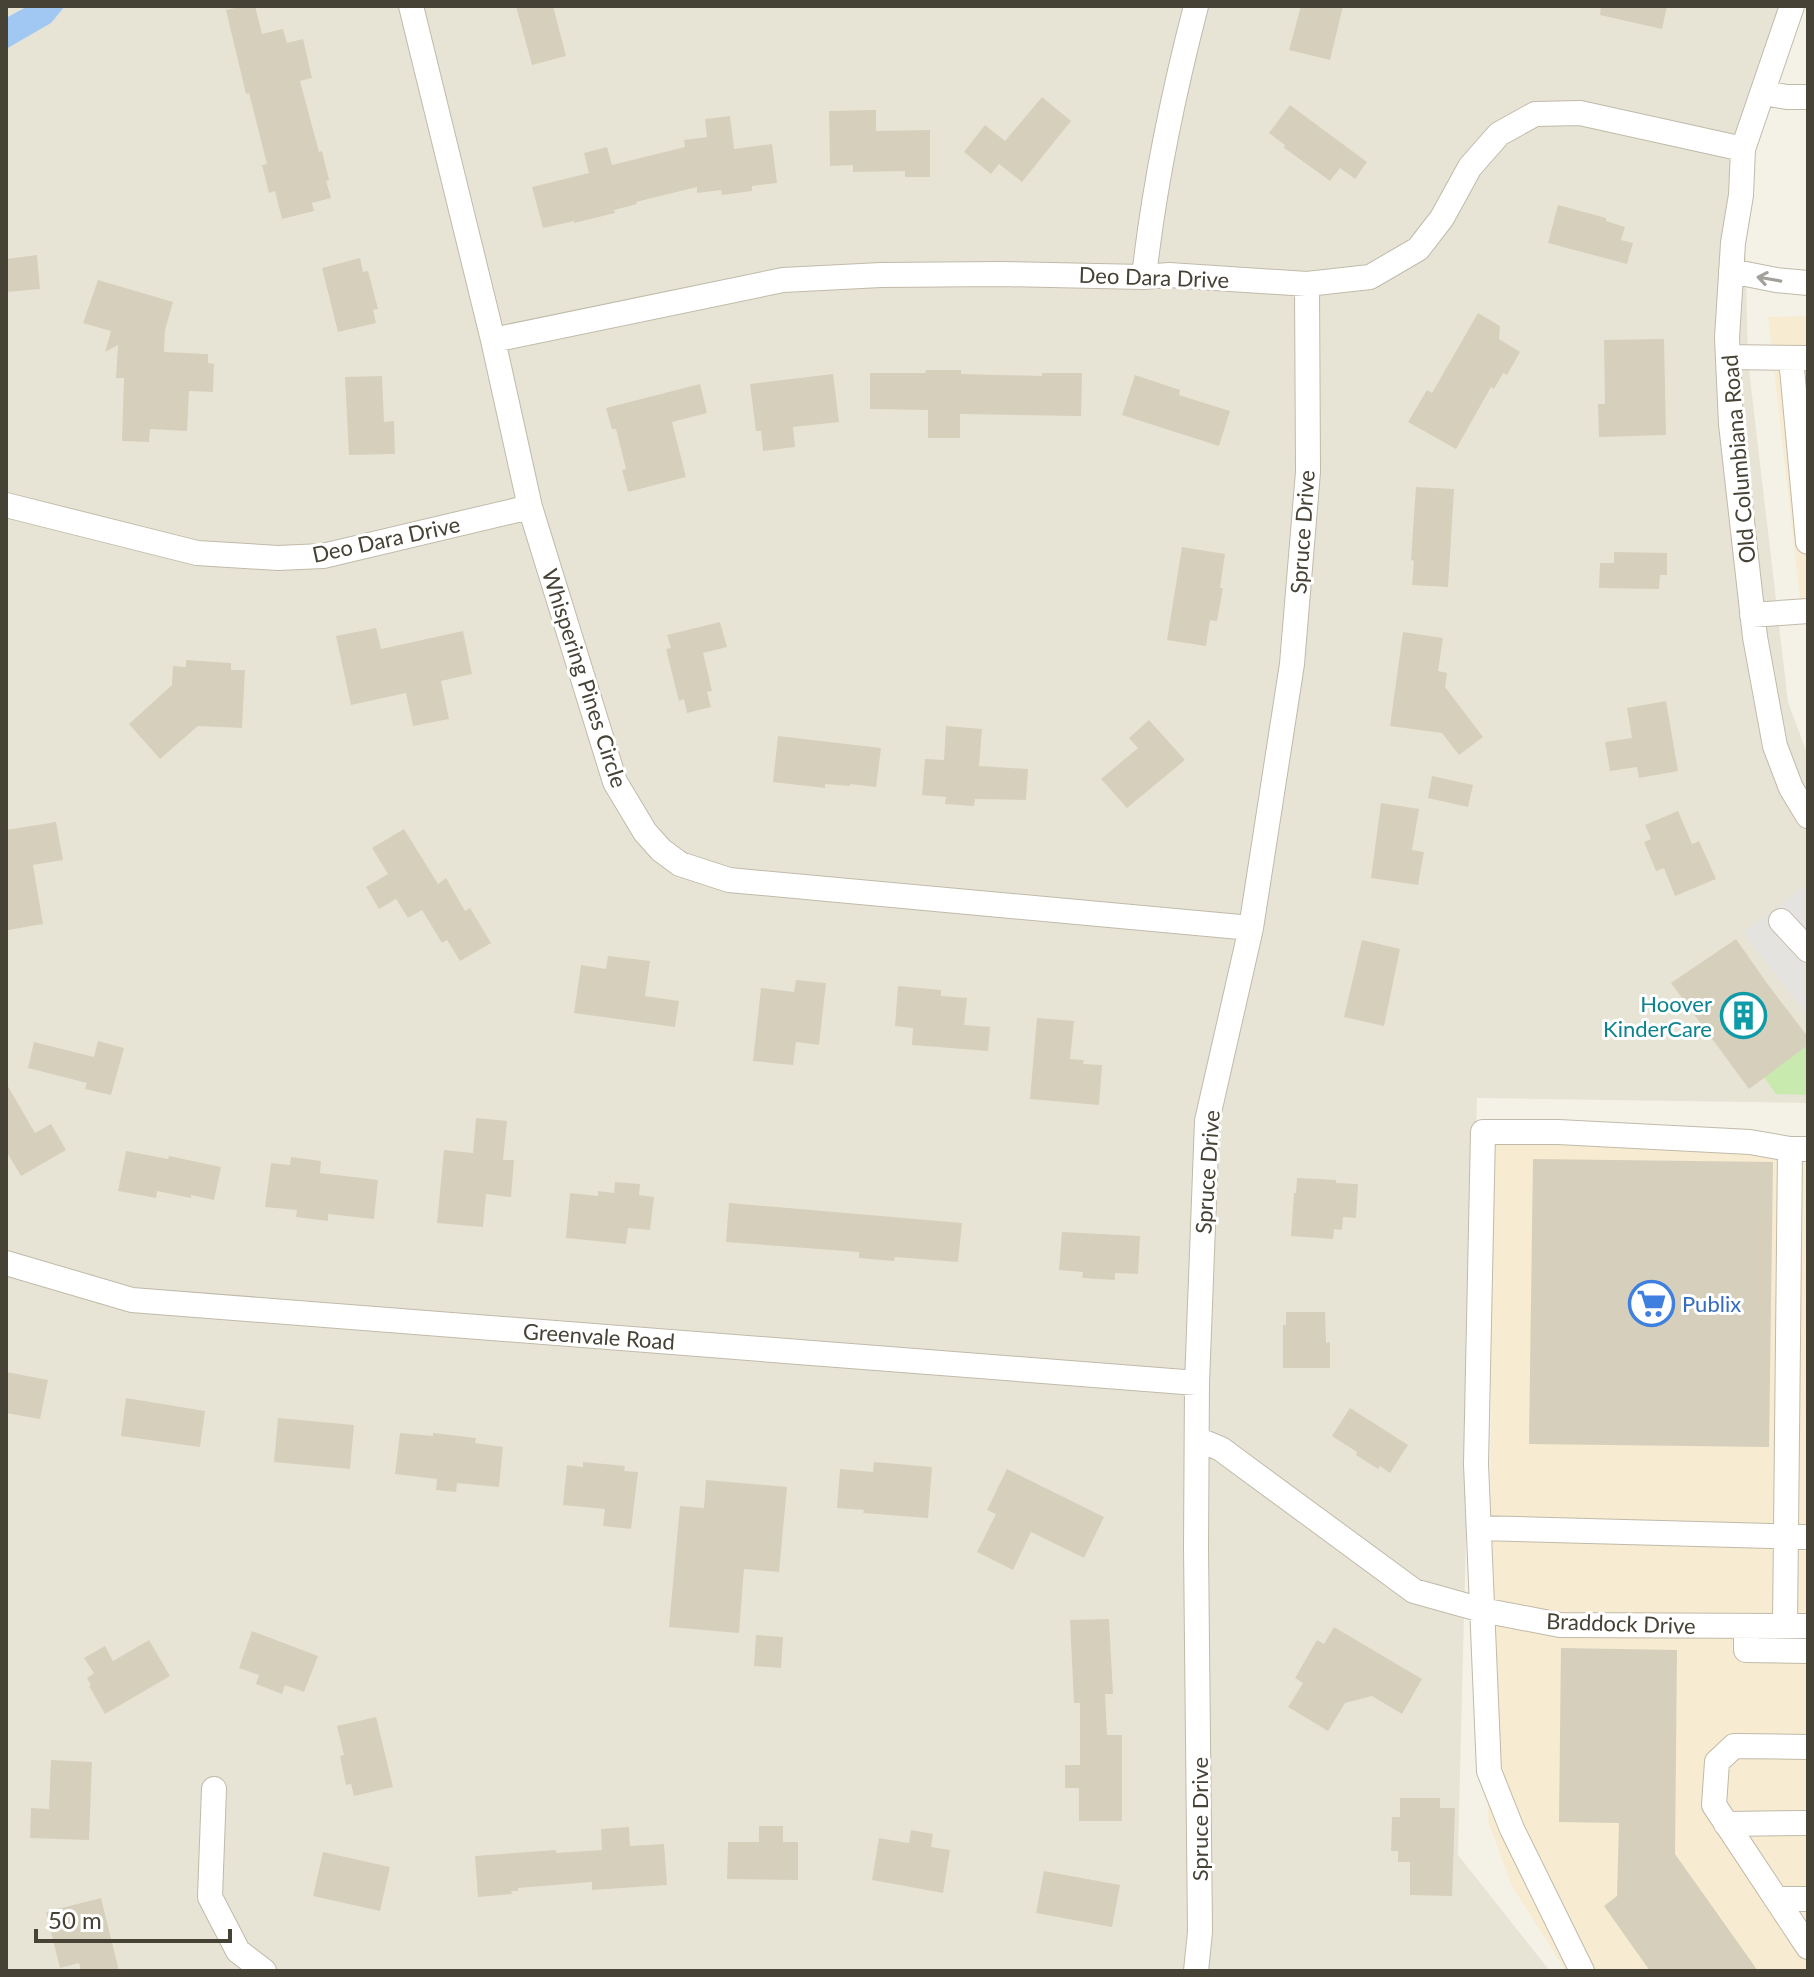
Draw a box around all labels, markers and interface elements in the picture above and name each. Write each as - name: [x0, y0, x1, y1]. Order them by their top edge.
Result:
- street label: Deo Dara Drive: [1078, 261, 1230, 293]
- one-way arrow: [1757, 270, 1783, 285]
- street label: Old Columbiana Road: [1715, 354, 1761, 564]
- street label: Spruce Drive: [1284, 469, 1320, 595]
- street label: Deo Dara Drive: [310, 510, 462, 568]
- street label: Whispering Pines Circle: [537, 565, 633, 791]
- place label: Hoover KinderCare: [1603, 990, 1712, 1042]
- building icon: Hoover KinderCare: [1719, 992, 1767, 1040]
- street label: Spruce Drive: [1189, 1109, 1225, 1235]
- supermarket icon: Publix: [1627, 1279, 1675, 1327]
- place label: Publix: [1682, 1290, 1741, 1317]
- street label: Greenvale Road: [522, 1317, 676, 1355]
- street label: Braddock Drive: [1546, 1607, 1696, 1639]
- street label: Spruce Drive: [1186, 1757, 1213, 1881]
- scale bar: [36, 1893, 230, 1943]
- text: 50 m: [48, 1905, 102, 1934]

